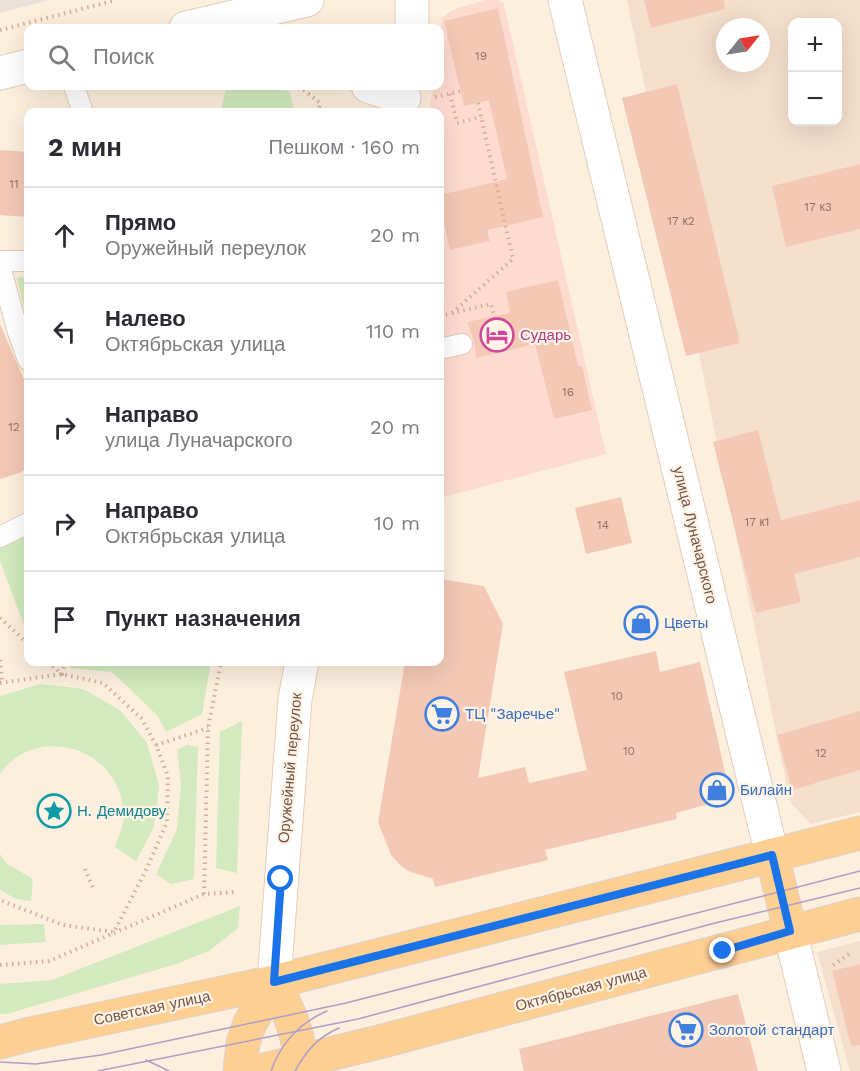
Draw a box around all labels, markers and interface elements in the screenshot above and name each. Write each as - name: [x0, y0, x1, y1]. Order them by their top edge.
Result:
- north arrow: [716, 18, 770, 72]
- map controls: [788, 18, 842, 126]
- button: +: [788, 18, 842, 72]
- search box: [24, 24, 444, 90]
- icon: search: [45, 41, 78, 74]
- text: Поиск: [93, 44, 154, 69]
- house number: 19: [475, 49, 487, 63]
- button: −: [788, 72, 842, 126]
- text: 2 мин: [48, 132, 122, 162]
- text: Пешком · 160 m: [269, 135, 420, 159]
- house number: 11: [9, 177, 19, 191]
- house number: 17 к3: [804, 200, 832, 214]
- text: Прямо: [105, 210, 176, 235]
- house number: 17 к2: [667, 214, 695, 228]
- icon: ahead: [48, 219, 81, 252]
- text: 20 m: [370, 223, 420, 247]
- text: Оружейный переулок: [105, 236, 306, 260]
- text: Налево: [105, 306, 186, 331]
- icon: left: [48, 315, 81, 348]
- hotel icon: Сударь: [479, 317, 515, 353]
- text: 110 m: [366, 319, 420, 343]
- place label: Сударь: [520, 326, 571, 344]
- text: Октябрьская улица: [105, 332, 285, 356]
- house number: 16: [562, 385, 574, 399]
- text: Направо: [105, 402, 199, 427]
- icon: right: [48, 411, 81, 444]
- text: 20 m: [370, 415, 420, 439]
- house number: 12: [8, 420, 20, 434]
- text: улица Луначарского: [105, 428, 293, 452]
- street label: улица Луначарского: [669, 465, 721, 605]
- text: Направо: [105, 498, 199, 523]
- icon: right: [48, 507, 81, 540]
- text: 10 m: [374, 511, 420, 535]
- house number: 17 к1: [744, 515, 770, 529]
- house number: 14: [597, 518, 609, 532]
- text: Октябрьская улица: [105, 524, 285, 548]
- icon: arrive: [48, 603, 81, 636]
- shop icon: Цветы: [623, 605, 659, 641]
- text: Пункт назначения: [105, 606, 301, 631]
- place label: Цветы: [664, 614, 708, 632]
- house number: 10: [611, 689, 623, 703]
- street label: Оружейный переулок: [274, 692, 306, 844]
- supermarket icon: ТЦ "Заречье": [424, 696, 460, 732]
- place label: ТЦ "Заречье": [465, 705, 560, 723]
- house number: 10: [623, 744, 635, 758]
- house number: 12: [815, 746, 827, 760]
- shop icon: Билайн: [699, 772, 735, 808]
- place label: Билайн: [740, 781, 792, 799]
- place icon: Н. Демидову: [36, 793, 72, 829]
- place label: Н. Демидову: [77, 802, 167, 820]
- route start: [267, 865, 293, 891]
- route end: [709, 937, 735, 963]
- street label: Октябрьская улица: [513, 963, 649, 1015]
- street label: Советская улица: [92, 987, 213, 1029]
- supermarket icon: Золотой стандарт: [668, 1012, 704, 1048]
- place label: Золотой стандарт: [709, 1021, 834, 1039]

